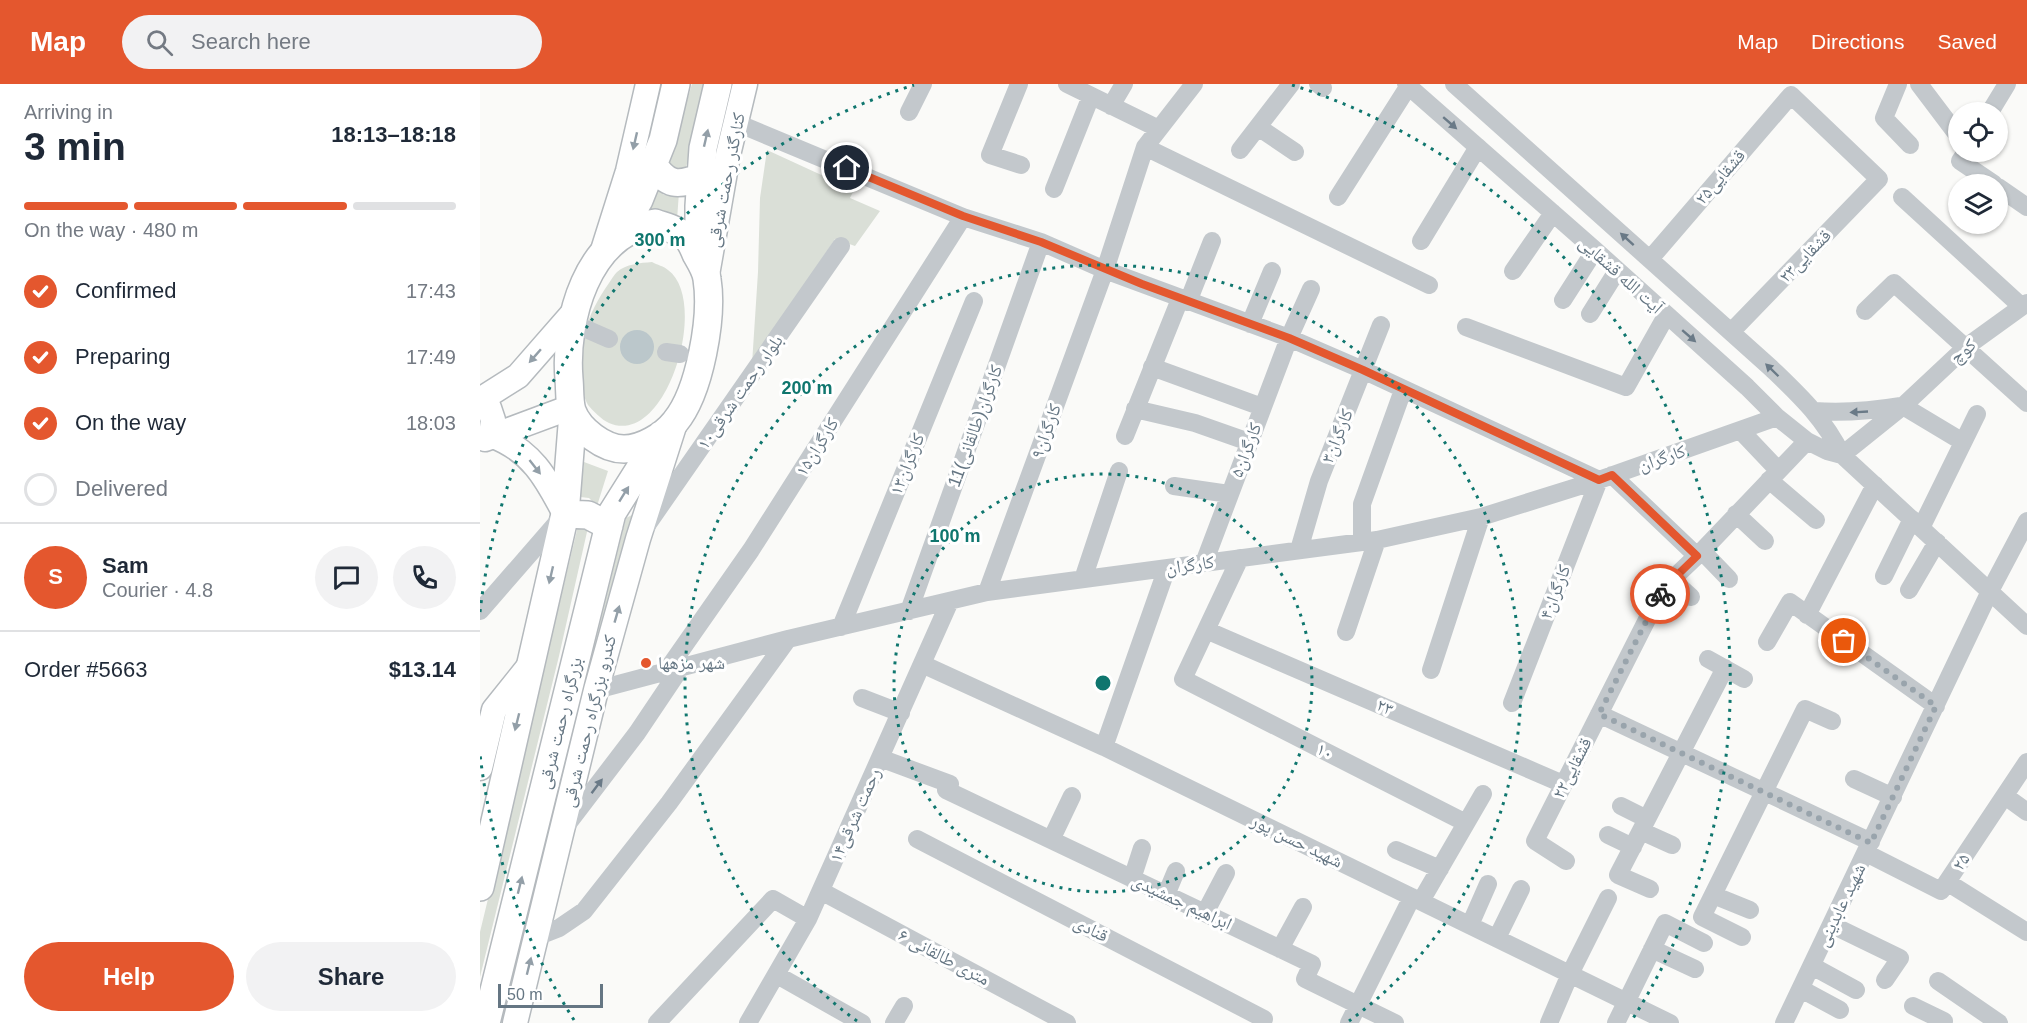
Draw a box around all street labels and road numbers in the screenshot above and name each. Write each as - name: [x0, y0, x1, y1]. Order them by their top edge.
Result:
- street label: کنارگذر رحمت شرقی: [703, 110, 750, 249]
- street label: قشقایی۲۵: [1691, 146, 1750, 209]
- street label: قشقایی۲۳: [1775, 225, 1836, 287]
- street label: آیت الله قشقایی: [1574, 232, 1667, 319]
- street label: ۱۰بلوار رحمت شرقی: [693, 331, 788, 454]
- street label: کوچ: [1946, 334, 1982, 369]
- street label: 11کارگران(طالقانی): [944, 362, 1007, 490]
- street label: کارگران۹: [1027, 400, 1066, 461]
- street label: کارگران۳: [1317, 406, 1358, 466]
- street label: ۱۵کارگران: [791, 414, 844, 480]
- street label: کارگران۵: [1227, 419, 1267, 480]
- street label: کارگران۱۳: [886, 430, 930, 498]
- street label: کارگران: [1636, 440, 1689, 476]
- street label: کارگران: [1165, 552, 1216, 579]
- street label: کارگران۴: [1536, 561, 1576, 622]
- street label: کندرو بزرگراه رحمت شرقی: [557, 633, 621, 809]
- street label: بزرگراه رحمت شرقی: [533, 655, 587, 791]
- street label: ۲۳: [1374, 695, 1396, 719]
- street label: ۲۲قشقایی: [1548, 734, 1597, 802]
- street label: ۱۰: [1313, 738, 1337, 764]
- street label: ۱۴رحمت شرقی: [825, 765, 886, 866]
- street label: شهید حسن پور: [1247, 810, 1346, 873]
- street label: ۲۵: [1948, 850, 1974, 874]
- street label: شهید عابدینی: [1812, 860, 1871, 950]
- street label: ابراهیم جمشیدی: [1128, 870, 1235, 936]
- street label: قنادی: [1070, 912, 1112, 947]
- street label: ۶ متری طالقانی: [895, 925, 993, 990]

